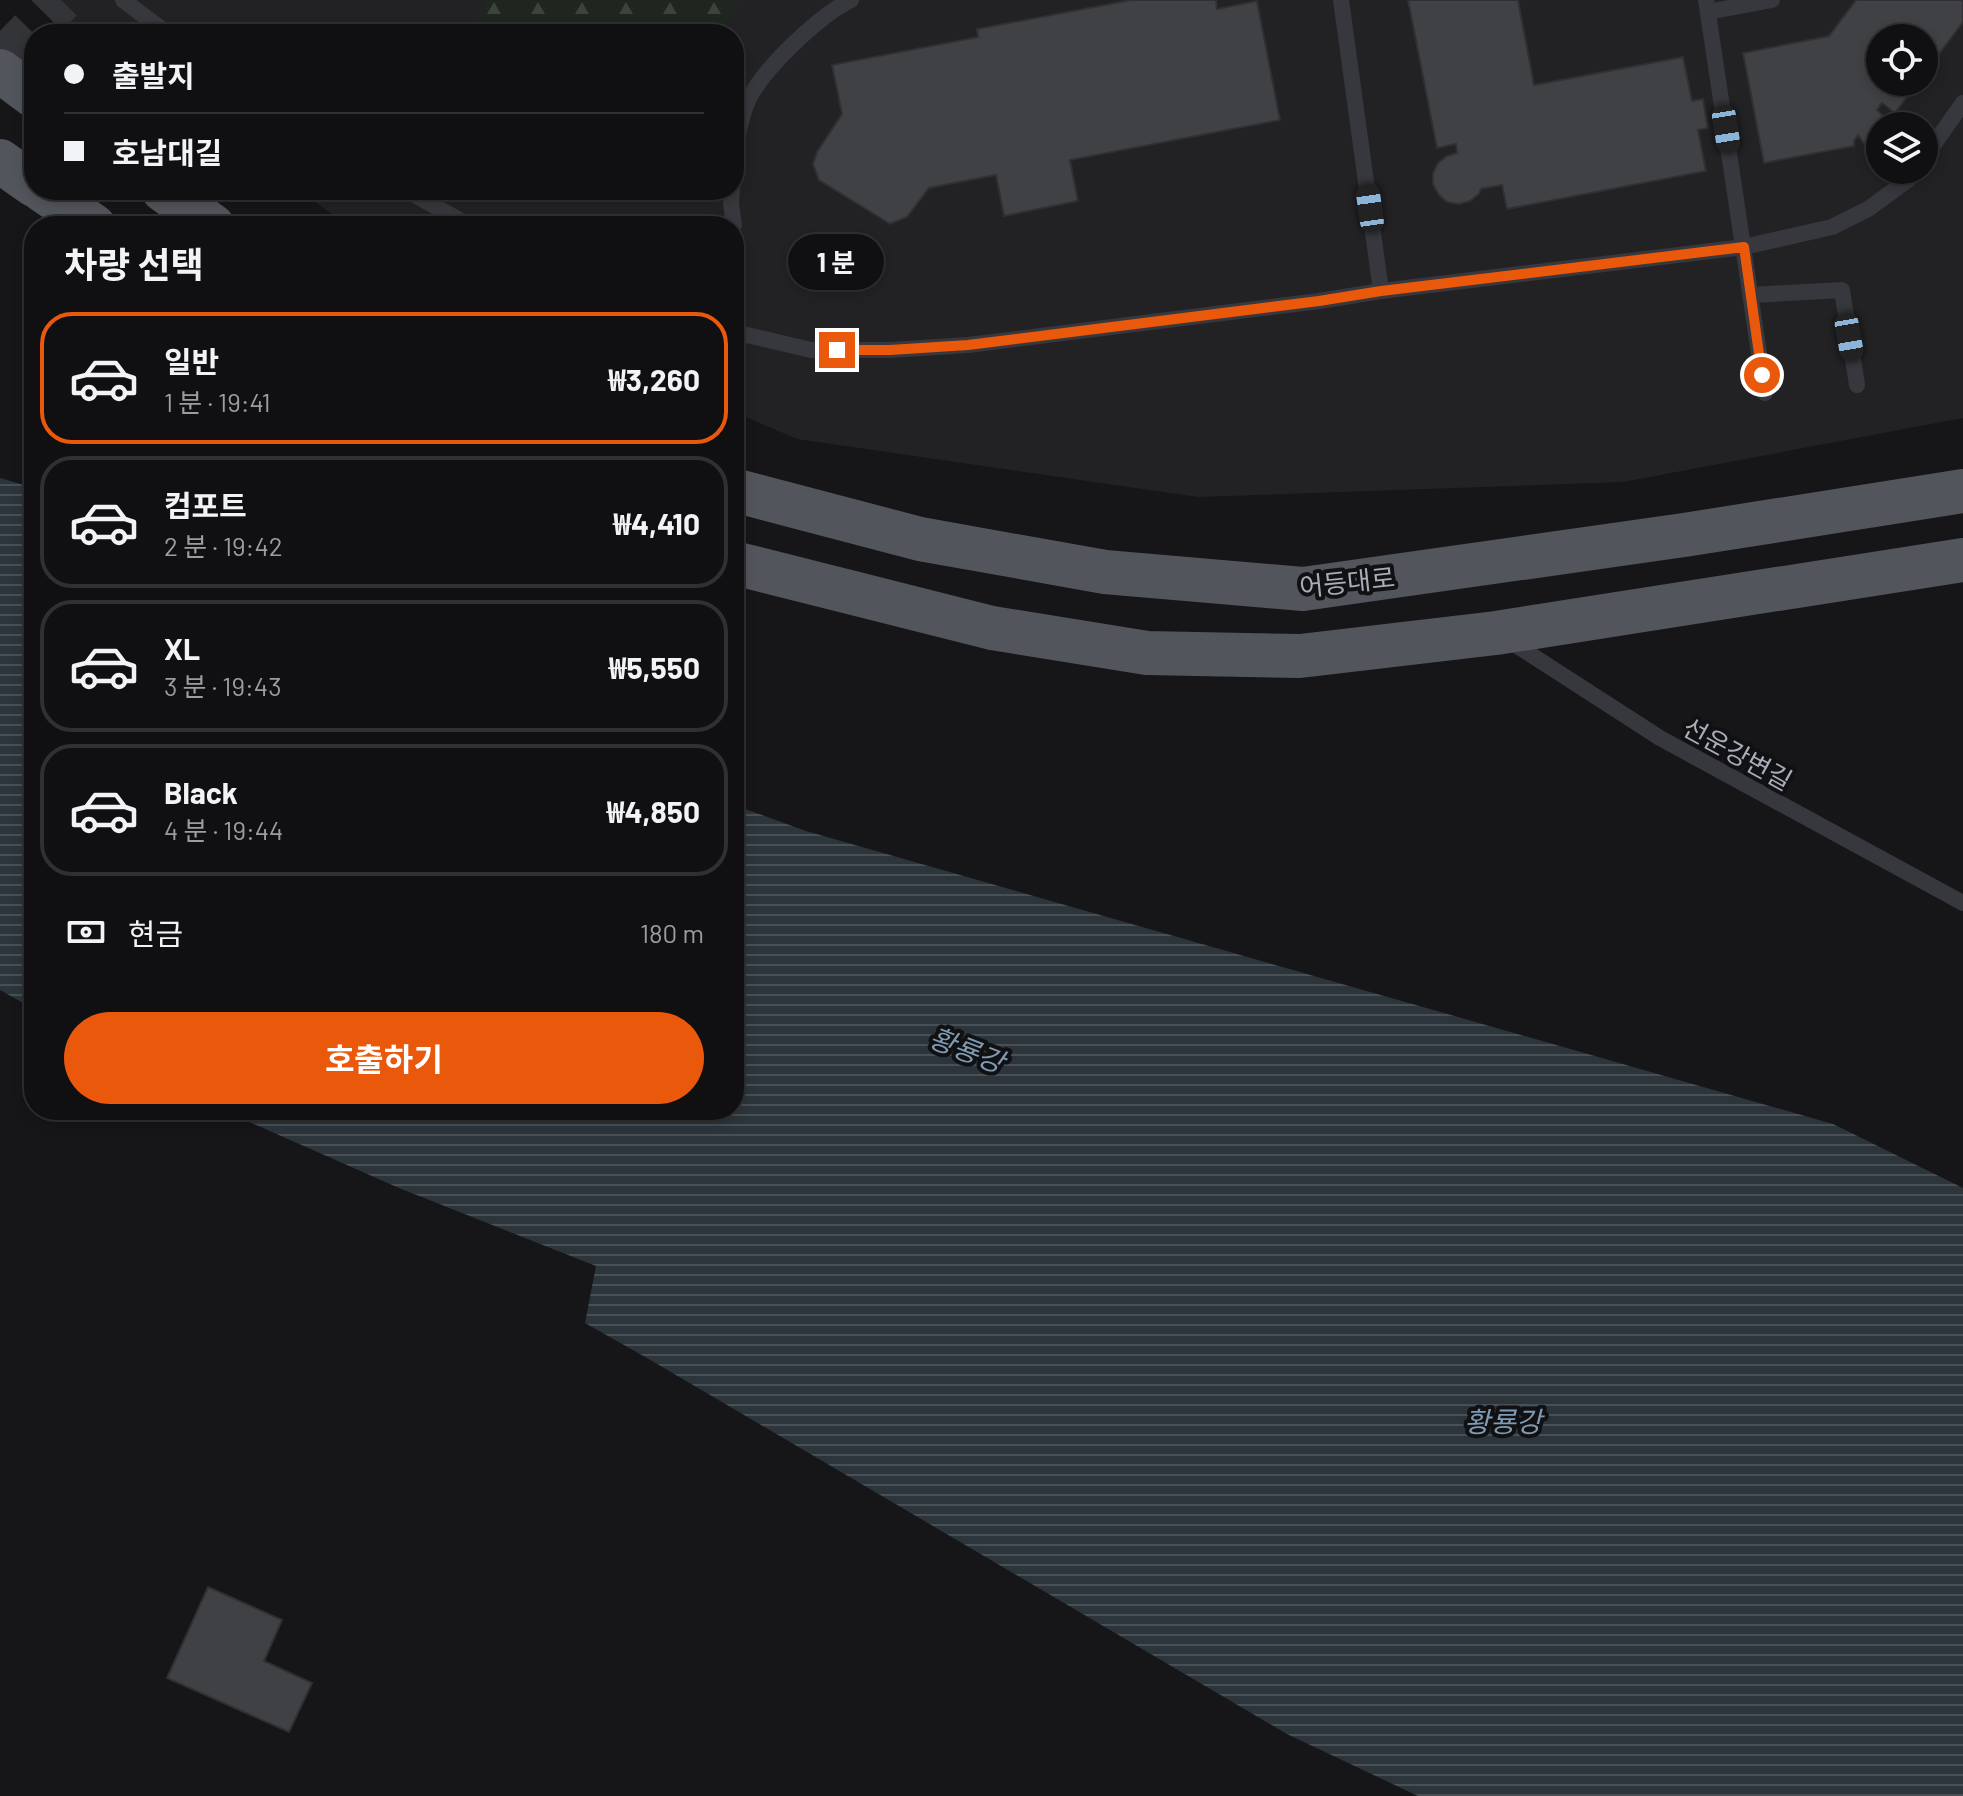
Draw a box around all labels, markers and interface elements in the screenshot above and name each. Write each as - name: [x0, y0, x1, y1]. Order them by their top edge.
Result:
- map controls: [1866, 24, 1938, 184]
- button: locate: [1866, 24, 1938, 96]
- text: 출발지: [112, 57, 195, 93]
- car: [1710, 103, 1742, 155]
- button: layers: [1866, 112, 1938, 184]
- text: 호남대길: [112, 134, 222, 170]
- car: [1355, 183, 1385, 233]
- callout: 1 분: [789, 234, 885, 290]
- text: 차량 선택: [64, 242, 204, 285]
- text: 1 분: [817, 246, 855, 277]
- car: [1833, 311, 1865, 363]
- route end: [819, 332, 855, 368]
- icon: car: [68, 342, 140, 414]
- text: 일반: [164, 343, 219, 379]
- route start: [1744, 357, 1780, 393]
- text: ₩3,260: [608, 361, 700, 397]
- text: 1 분 · 19:41: [164, 386, 271, 417]
- icon: car: [68, 486, 140, 558]
- text: 컴포트: [164, 487, 247, 523]
- text: ₩4,410: [613, 505, 700, 541]
- text: 2 분 · 19:42: [164, 530, 283, 561]
- street label: 어등대로: [1298, 561, 1396, 601]
- icon: car: [68, 630, 140, 702]
- text: XL: [164, 630, 200, 666]
- text: ₩5,550: [609, 649, 700, 685]
- text: 3 분 · 19:43: [164, 670, 282, 701]
- street label: 선운강변길: [1678, 710, 1798, 796]
- icon: car: [68, 774, 140, 846]
- text: Black: [164, 774, 238, 810]
- text: ₩4,850: [607, 793, 700, 829]
- text: 4 분 · 19:44: [164, 814, 283, 845]
- icon: cash: [64, 910, 108, 954]
- text: 현금: [128, 915, 183, 951]
- text: 180 m: [640, 917, 704, 948]
- button: 호출하기: [64, 1012, 704, 1104]
- water label: 황룡강: [925, 1019, 1012, 1080]
- water label: 황룡강: [1464, 1404, 1545, 1438]

